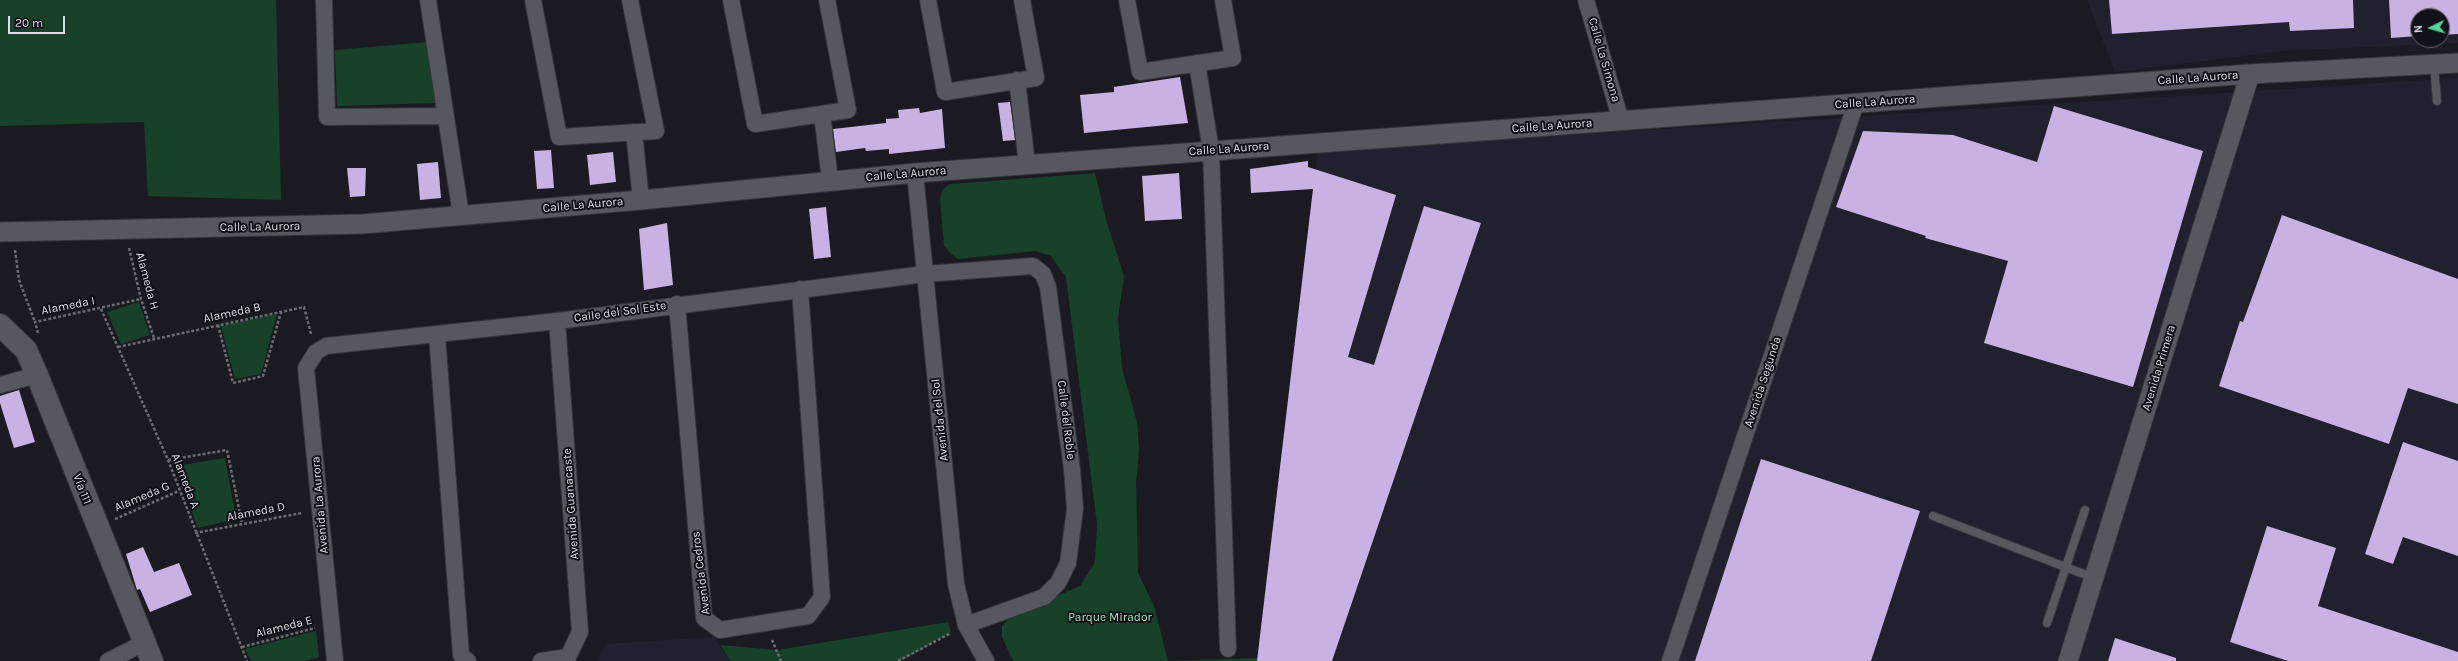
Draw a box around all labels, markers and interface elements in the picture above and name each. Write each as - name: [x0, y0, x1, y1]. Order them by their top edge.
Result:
- scale bar: [10, 8, 67, 34]
- north arrow: [2410, 8, 2450, 48]
- text: 20 m: [15, 16, 43, 30]
- street label: Calle La Simona: [1585, 16, 1623, 104]
- text: N: [2412, 25, 2425, 34]
- street label: Calle La Aurora: [2157, 68, 2239, 88]
- street label: Calle La Aurora: [1834, 92, 1916, 112]
- street label: Calle La Aurora: [1511, 116, 1593, 136]
- street label: Calle La Aurora: [1188, 139, 1270, 159]
- street label: Calle La Aurora: [865, 163, 947, 185]
- street label: Calle La Aurora: [542, 194, 624, 216]
- street label: Calle La Aurora: [220, 219, 300, 235]
- street label: Alameda H: [132, 251, 162, 311]
- street label: Alameda I: [40, 294, 96, 318]
- street label: Calle del Sol Este: [573, 298, 667, 326]
- street label: Alameda B: [202, 300, 262, 326]
- street label: Avenida Primera: [2139, 323, 2179, 413]
- street label: Avenida Segunda: [1742, 335, 1784, 429]
- street label: Avenida del Sol: [929, 378, 951, 462]
- street label: Calle del Roble: [1054, 380, 1078, 460]
- street label: Avenida Guanacaste: [560, 448, 582, 560]
- street label: Alameda A: [168, 451, 202, 511]
- street label: Avenida La Aurora: [309, 456, 331, 554]
- street label: Vía 111: [70, 472, 94, 506]
- street label: Alameda G: [112, 479, 172, 515]
- street label: Alameda D: [226, 499, 286, 525]
- street label: Avenida Cedros: [689, 530, 713, 616]
- park label: Parque Mirador: [1068, 611, 1152, 625]
- street label: Alameda E: [254, 613, 314, 641]

